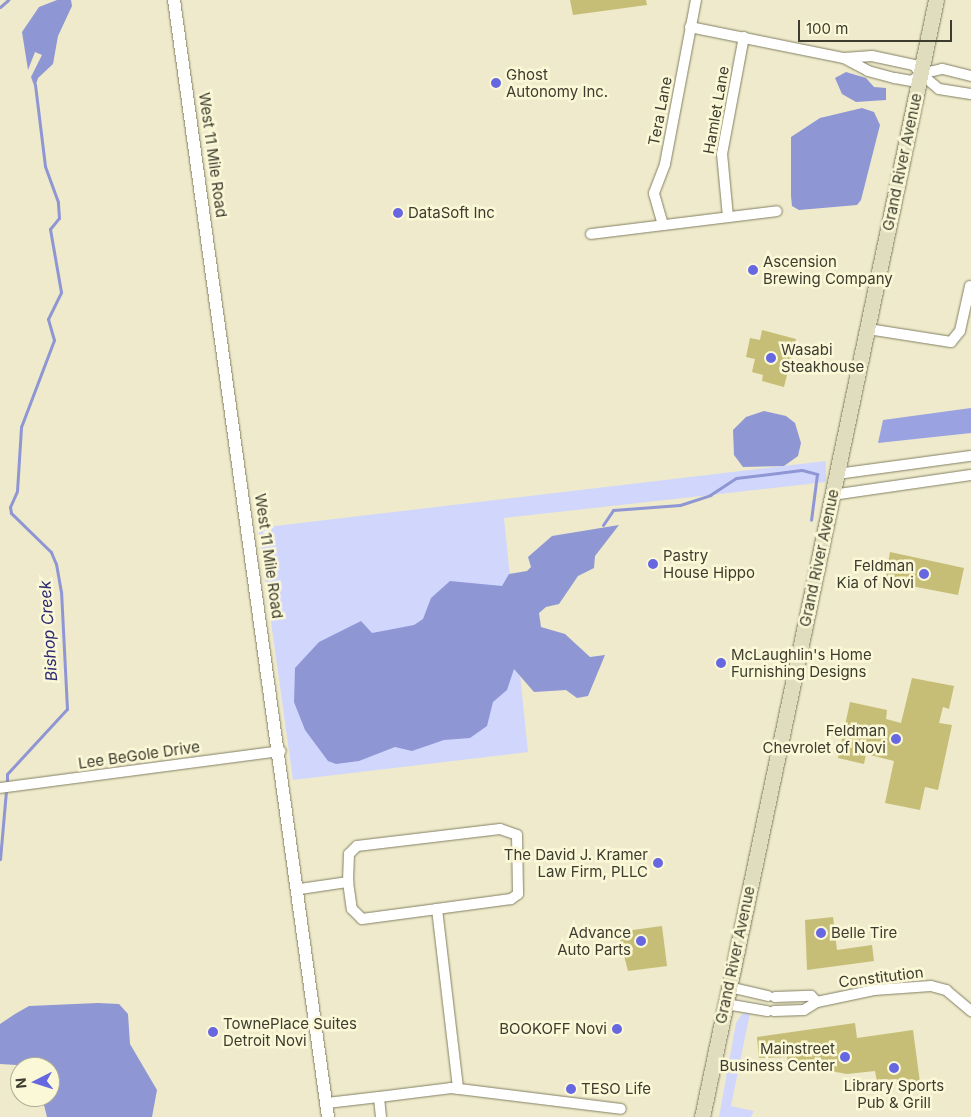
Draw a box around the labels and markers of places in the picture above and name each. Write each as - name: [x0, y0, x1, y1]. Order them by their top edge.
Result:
- place label: Ghost Autonomy Inc.: [506, 65, 608, 100]
- marker: Ghost Autonomy Inc.: [490, 77, 502, 89]
- place label: DataSoft Inc: [408, 204, 495, 222]
- marker: DataSoft Inc: [392, 207, 404, 219]
- place label: Ascension Brewing Company: [763, 252, 893, 287]
- marker: Ascension Brewing Company: [747, 264, 759, 276]
- place label: Wasabi Steakhouse: [781, 340, 864, 375]
- marker: Wasabi Steakhouse: [765, 352, 777, 364]
- place label: Pastry House Hippo: [663, 546, 755, 581]
- place label: Feldman Kia of Novi: [837, 556, 914, 591]
- marker: Pastry House Hippo: [647, 558, 659, 570]
- marker: Feldman Kia of Novi: [918, 568, 930, 580]
- place label: McLaughlin's Home Furnishing Designs: [731, 645, 872, 680]
- marker: McLaughlin's Home Furnishing Designs: [715, 657, 727, 669]
- place label: Feldman Chevrolet of Novi: [763, 721, 886, 756]
- marker: Feldman Chevrolet of Novi: [890, 733, 902, 745]
- place label: The David J. Kramer Law Firm, PLLC: [504, 845, 648, 880]
- marker: The David J. Kramer Law Firm, PLLC: [652, 857, 664, 869]
- place label: Advance Auto Parts: [557, 923, 631, 958]
- place label: Belle Tire: [831, 924, 897, 942]
- marker: Belle Tire: [815, 927, 827, 939]
- marker: Advance Auto Parts: [635, 935, 647, 947]
- place label: TownePlace Suites Detroit Novi: [223, 1014, 357, 1049]
- place label: BOOKOFF Novi: [499, 1020, 607, 1038]
- marker: BOOKOFF Novi: [611, 1023, 623, 1035]
- marker: TownePlace Suites Detroit Novi: [207, 1026, 219, 1038]
- place label: Mainstreet Business Center: [719, 1039, 835, 1074]
- marker: Mainstreet Business Center: [839, 1051, 851, 1063]
- marker: Library Sports Pub & Grill: [888, 1062, 900, 1074]
- place label: Library Sports Pub & Grill: [844, 1076, 944, 1111]
- place label: TESO Life: [581, 1080, 651, 1098]
- marker: TESO Life: [565, 1083, 577, 1095]

